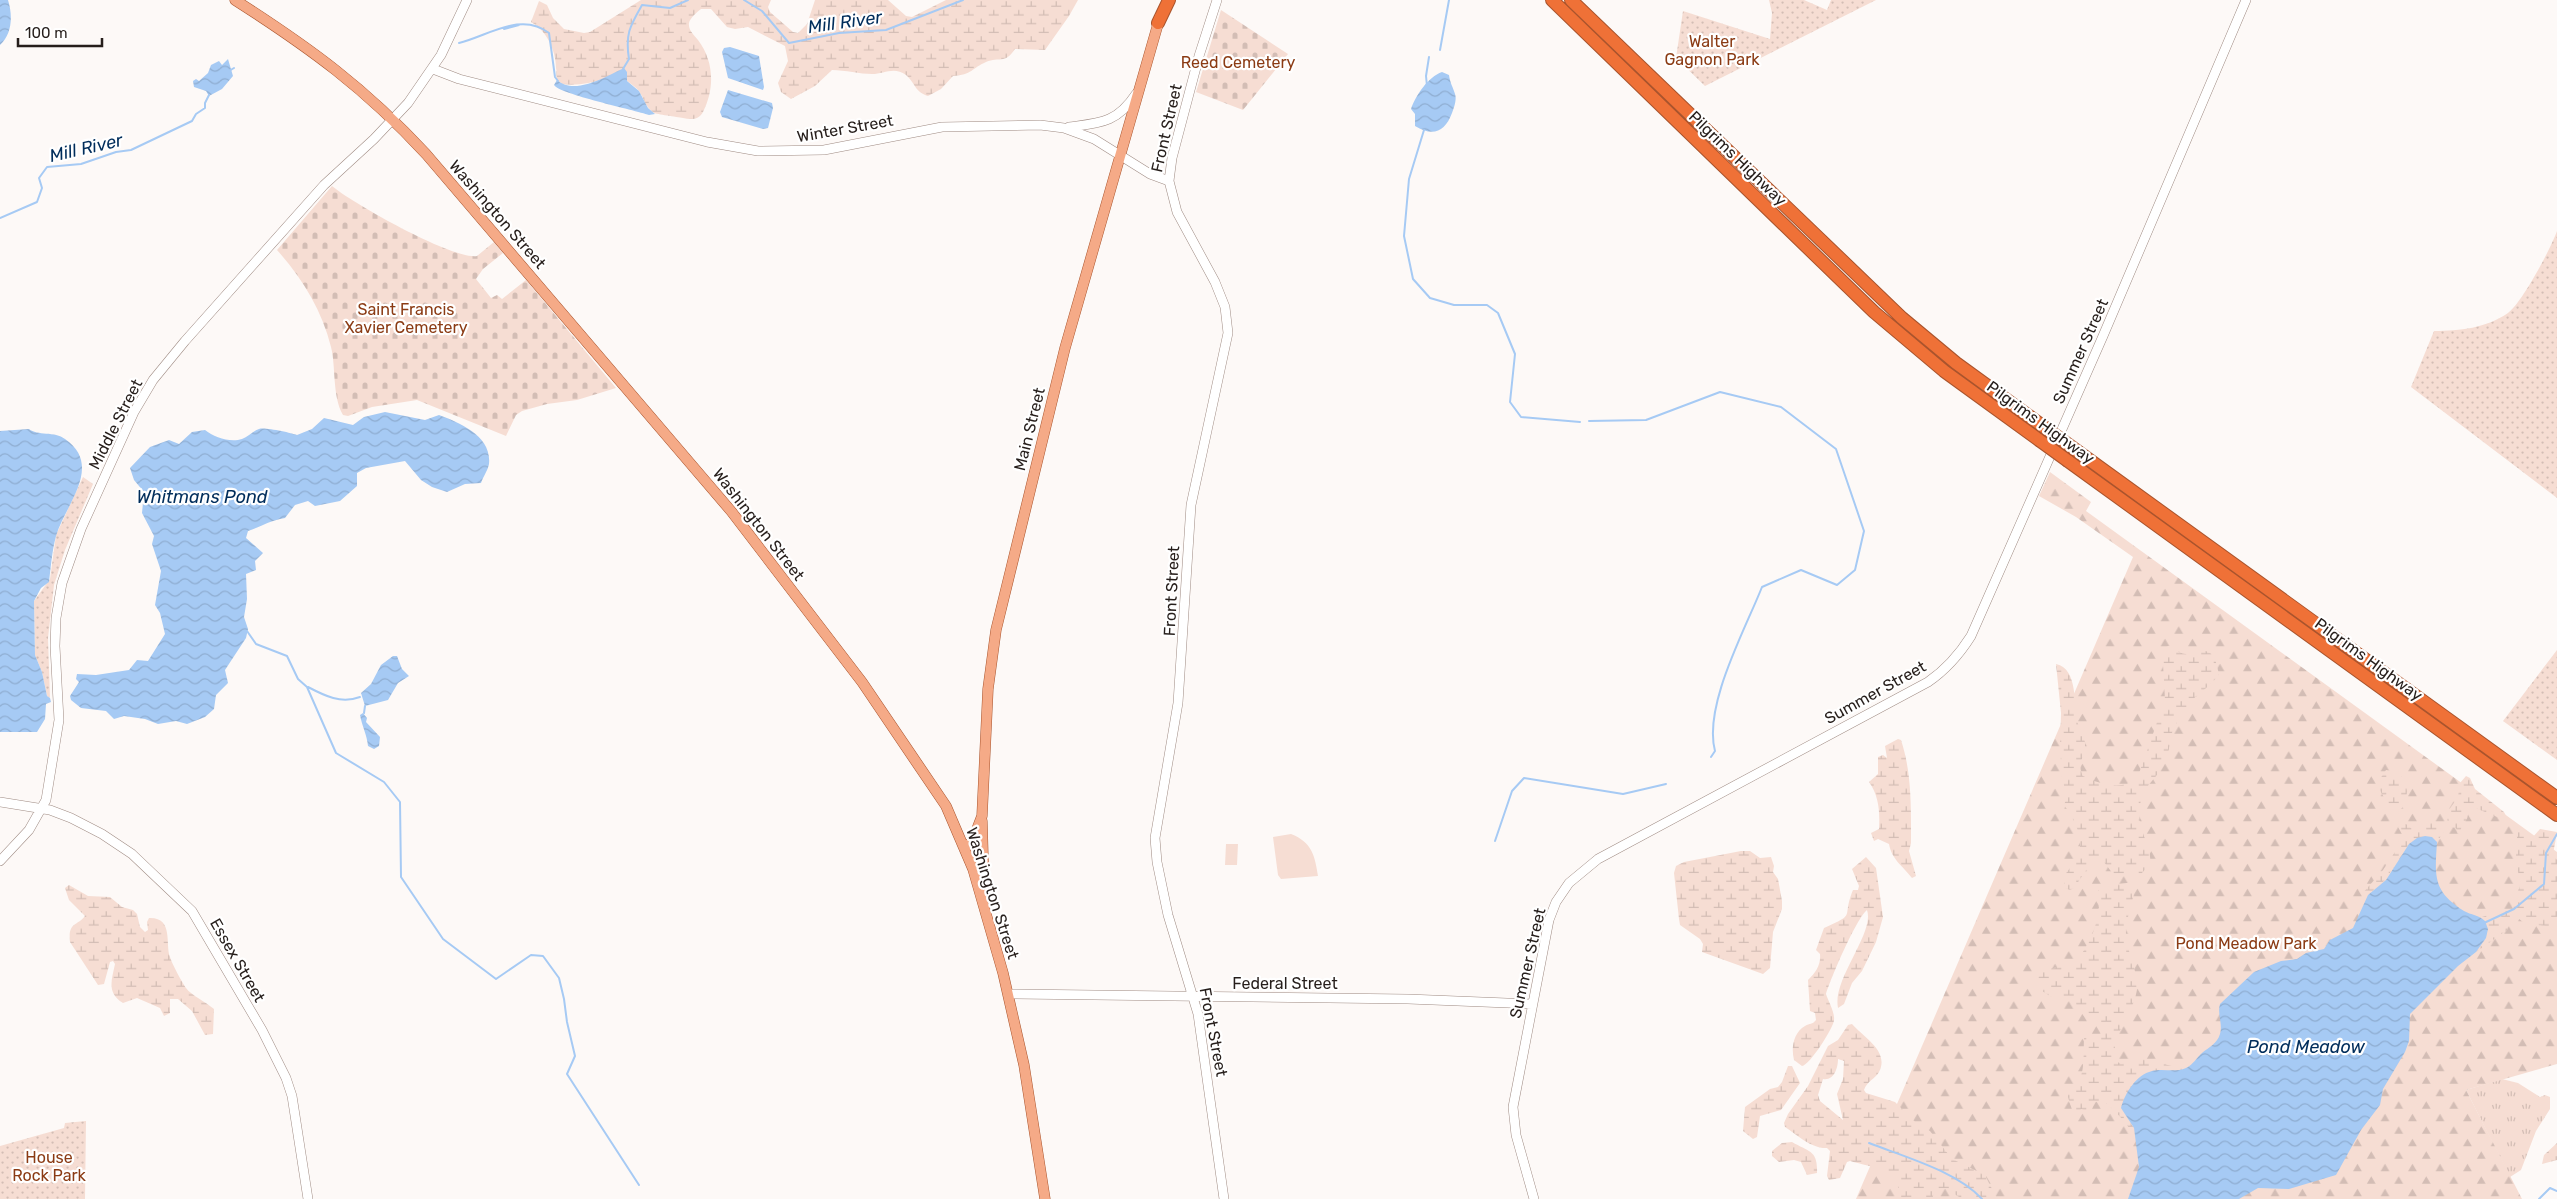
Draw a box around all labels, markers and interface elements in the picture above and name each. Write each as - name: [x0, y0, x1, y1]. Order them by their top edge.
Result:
- water label: Mill River: [806, 6, 885, 38]
- scale bar: [18, 15, 101, 47]
- text: 100 m: [25, 24, 67, 42]
- park label: Walter Gagnon Park: [1664, 32, 1760, 69]
- park label: Reed Cemetery: [1181, 53, 1295, 72]
- street label: Front Street: [1147, 82, 1186, 174]
- street label: Pilgrims Highway: [1685, 107, 1791, 210]
- street label: Winter Street: [795, 111, 895, 146]
- water label: Mill River: [47, 129, 126, 167]
- street label: Washington Street: [445, 156, 550, 272]
- street label: Summer Street: [2049, 296, 2112, 407]
- park label: Saint Francis Xavier Cemetery: [345, 300, 468, 337]
- street label: Middle Street: [85, 376, 146, 472]
- street label: Pilgrims Highway: [1983, 377, 2098, 468]
- street label: Main Street: [1010, 385, 1049, 473]
- street label: Washington Street: [709, 464, 808, 584]
- water label: Whitmans Pond: [136, 486, 268, 508]
- street label: Front Street: [1160, 545, 1183, 637]
- street label: Pilgrims Highway: [2311, 614, 2426, 705]
- street label: Summer Street: [1821, 657, 1929, 728]
- street label: Washington Street: [962, 825, 1023, 962]
- street label: Summer Street: [1506, 906, 1549, 1020]
- street label: Essex Street: [206, 915, 269, 1006]
- park label: Pond Meadow Park: [2175, 934, 2317, 953]
- street label: Federal Street: [1232, 974, 1338, 993]
- street label: Front Street: [1196, 986, 1231, 1078]
- water label: Pond Meadow: [2247, 1036, 2366, 1058]
- park label: House Rock Park: [12, 1148, 87, 1185]

